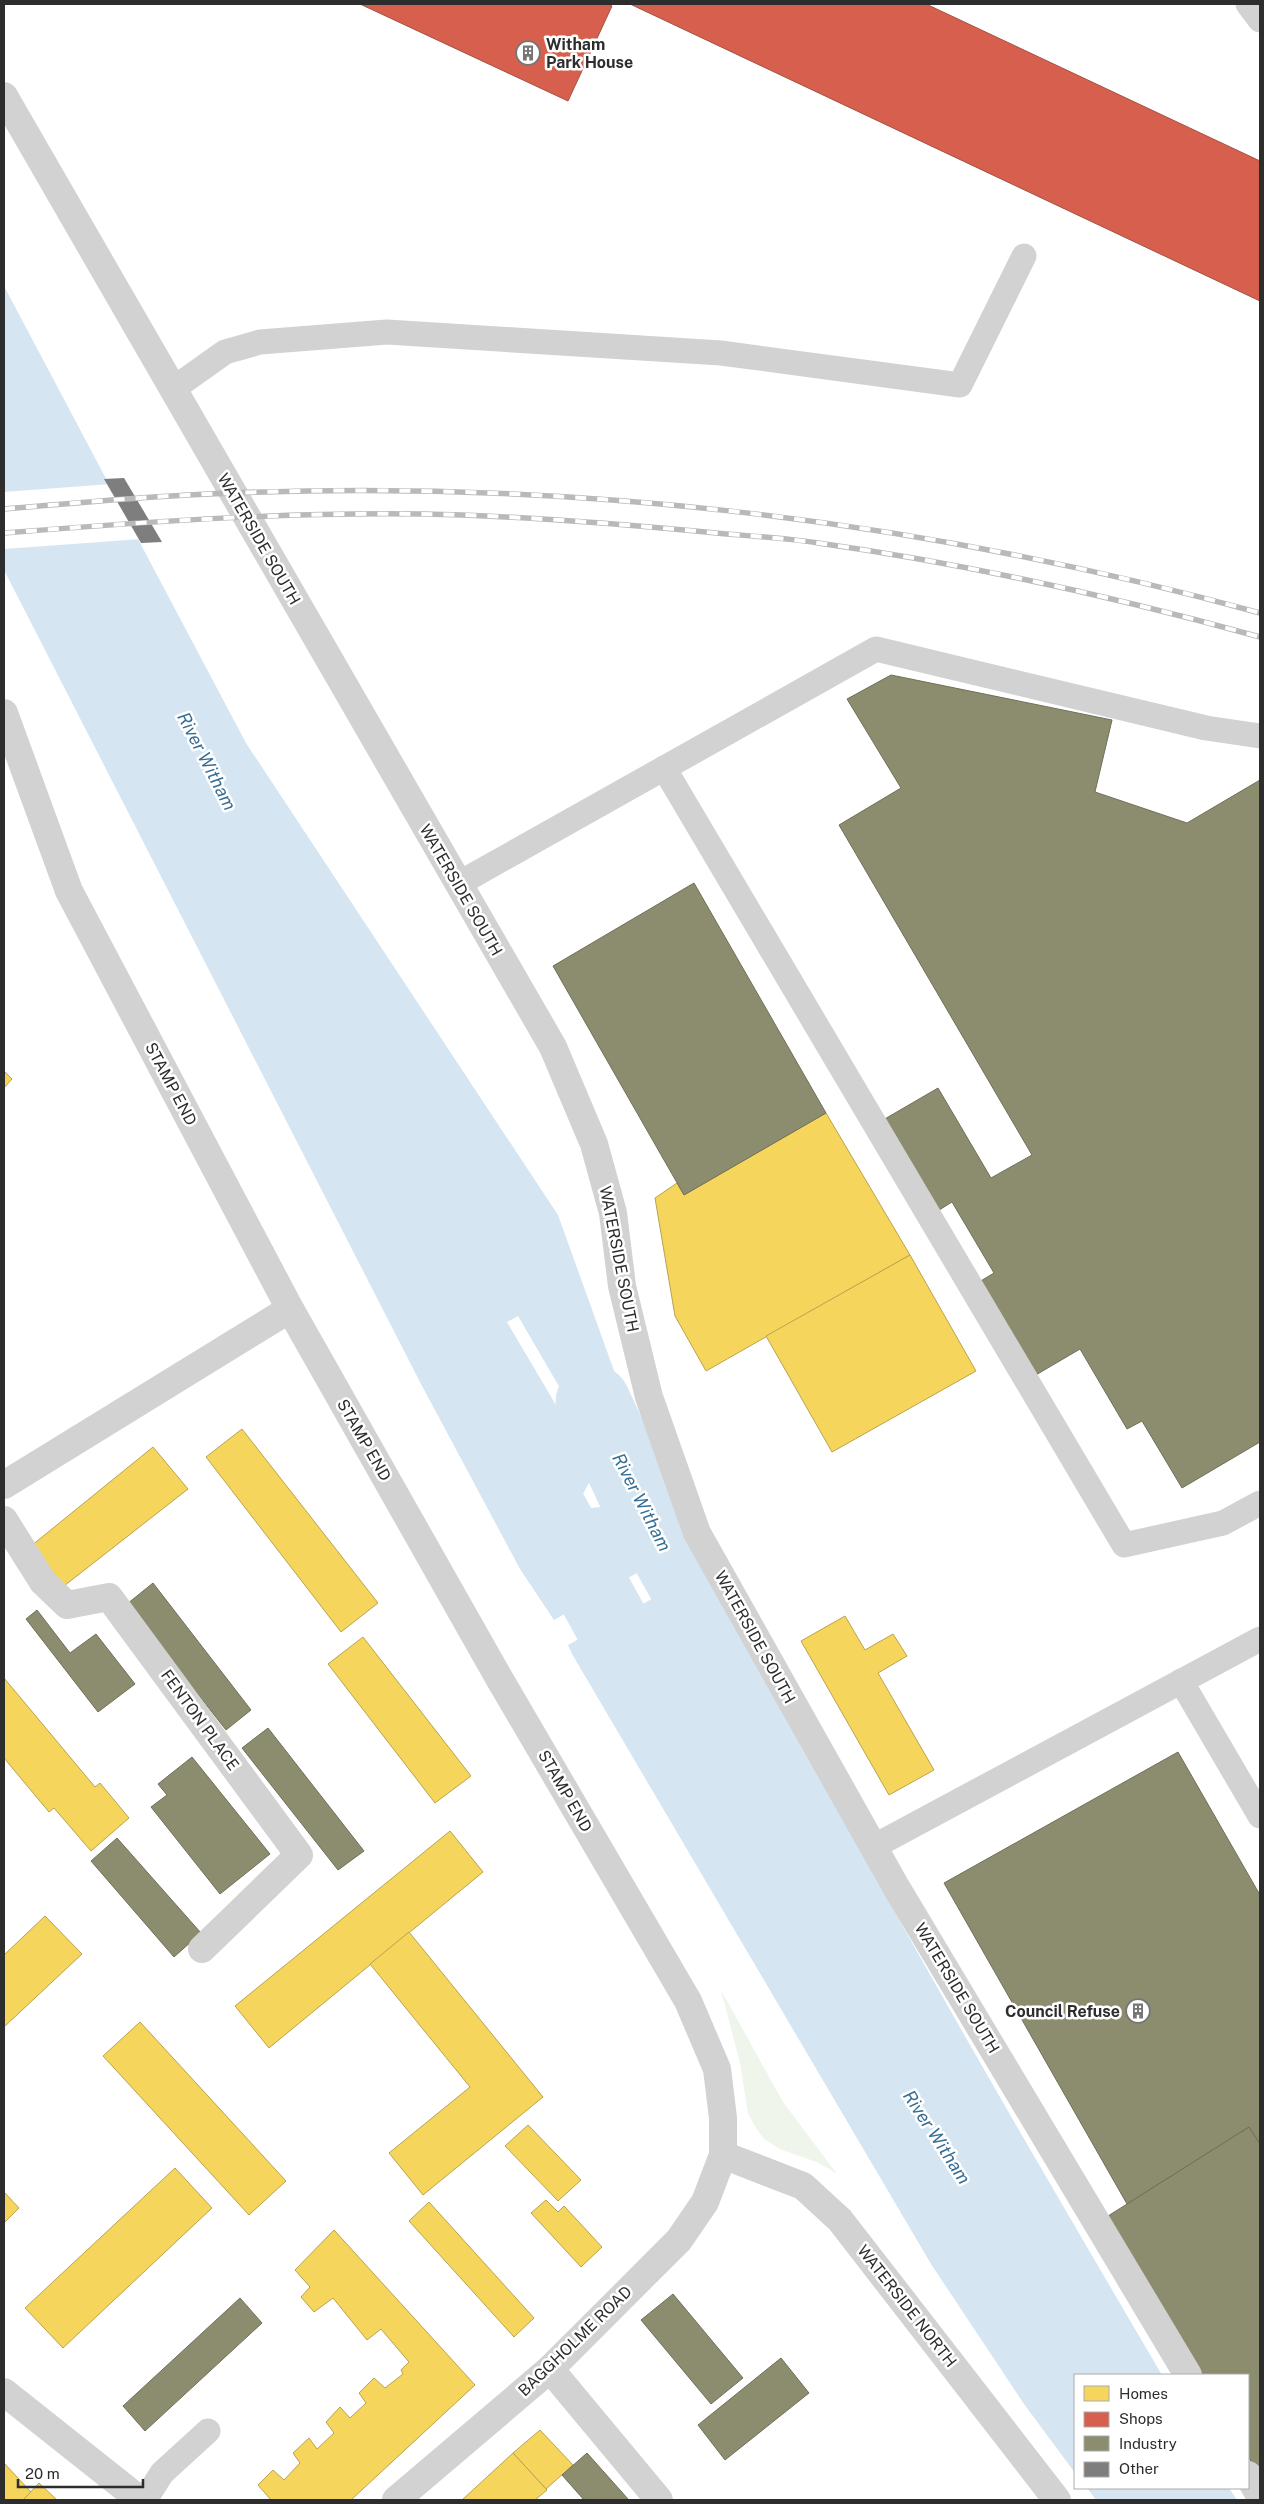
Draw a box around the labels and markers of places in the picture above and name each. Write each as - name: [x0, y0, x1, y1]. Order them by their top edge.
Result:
- place label: Witham Park House: [546, 35, 633, 72]
- building icon: Witham Park House: [515, 40, 541, 66]
- building icon: Council Refuse: [1125, 1998, 1151, 2024]
- place label: Council Refuse: [1005, 2002, 1120, 2021]

